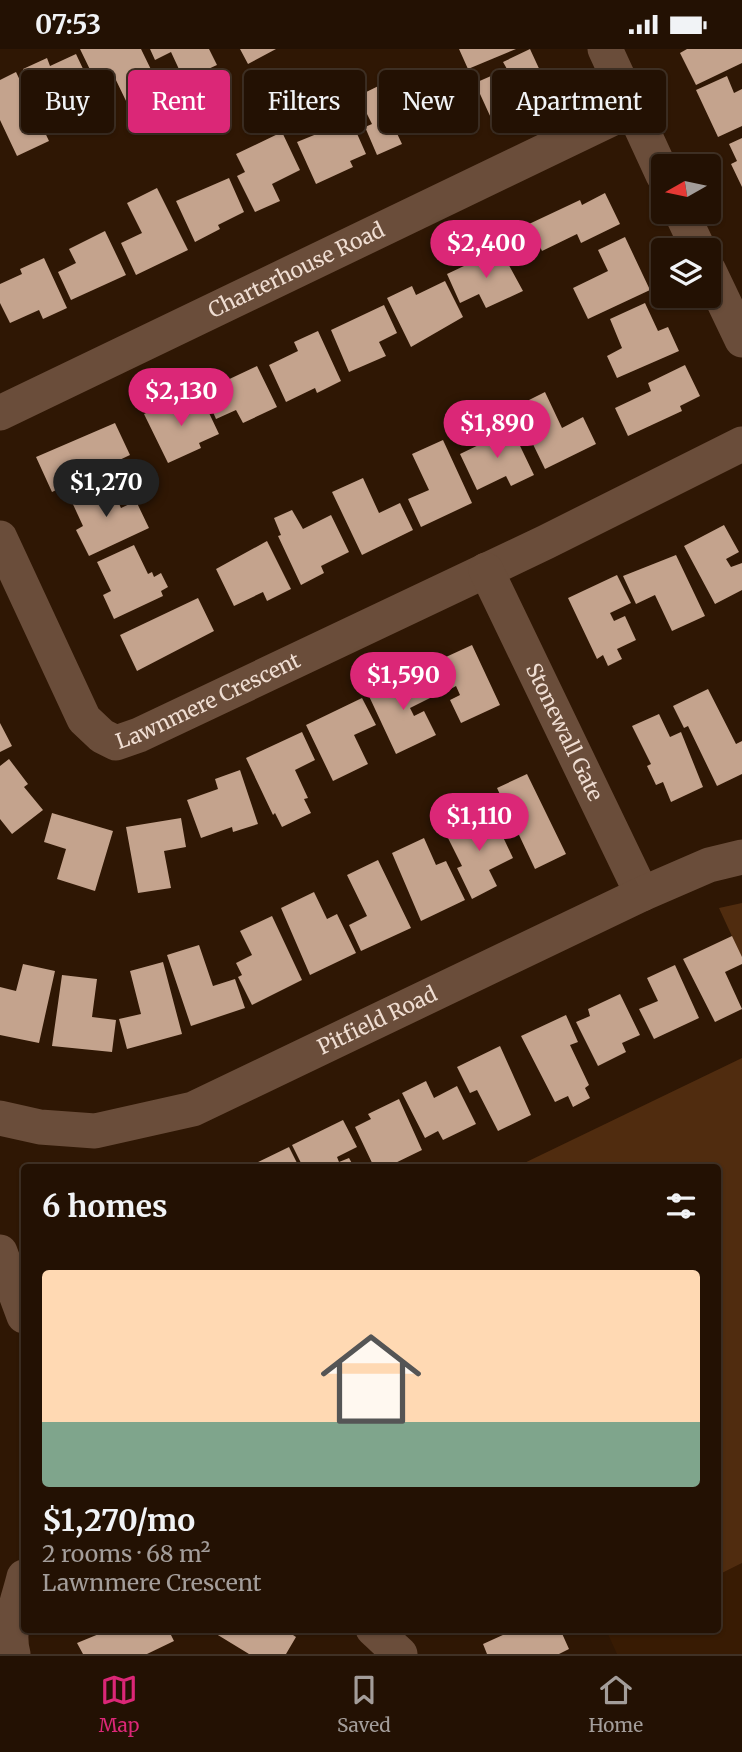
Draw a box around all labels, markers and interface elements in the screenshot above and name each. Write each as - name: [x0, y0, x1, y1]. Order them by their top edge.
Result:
- text: 07:53: [35, 8, 101, 41]
- chip: Buy: [21, 70, 114, 133]
- chip: Rent: [128, 70, 230, 133]
- chip: Filters: [244, 70, 365, 133]
- chip: New: [379, 70, 478, 133]
- chip: Apartment: [492, 70, 666, 133]
- north arrow: [651, 154, 721, 224]
- map controls: [651, 154, 721, 308]
- street label: Charterhouse Road: [204, 216, 389, 324]
- pin: $2,400: [429, 221, 543, 280]
- text: $2,400: [446, 228, 526, 257]
- button: layers: [651, 238, 721, 308]
- pin: $2,130: [124, 369, 238, 428]
- text: $2,130: [144, 376, 218, 405]
- pin: $1,890: [440, 401, 554, 460]
- text: $1,890: [460, 408, 534, 437]
- pin: $1,270: [49, 459, 163, 519]
- text: $1,270: [69, 467, 143, 496]
- street label: Lawnmere Crescent: [112, 647, 305, 755]
- pin: $1,590: [346, 653, 460, 712]
- street label: Stonewall Gate: [520, 659, 609, 805]
- text: $1,590: [366, 660, 440, 689]
- pin: $1,110: [422, 793, 536, 853]
- text: $1,110: [446, 801, 512, 830]
- street label: Pitfield Road: [313, 980, 442, 1060]
- text: 6 homes: [42, 1187, 167, 1225]
- icon: filters: [662, 1187, 700, 1225]
- icon: home: [308, 1316, 434, 1442]
- text: $1,270/mo: [42, 1501, 195, 1539]
- text: 2 rooms · 68 m²: [42, 1539, 210, 1568]
- text: Lawnmere Crescent: [42, 1568, 262, 1597]
- tab: Map: [99, 1671, 139, 1737]
- tab: Saved: [337, 1671, 391, 1737]
- tab: Home: [588, 1671, 643, 1737]

